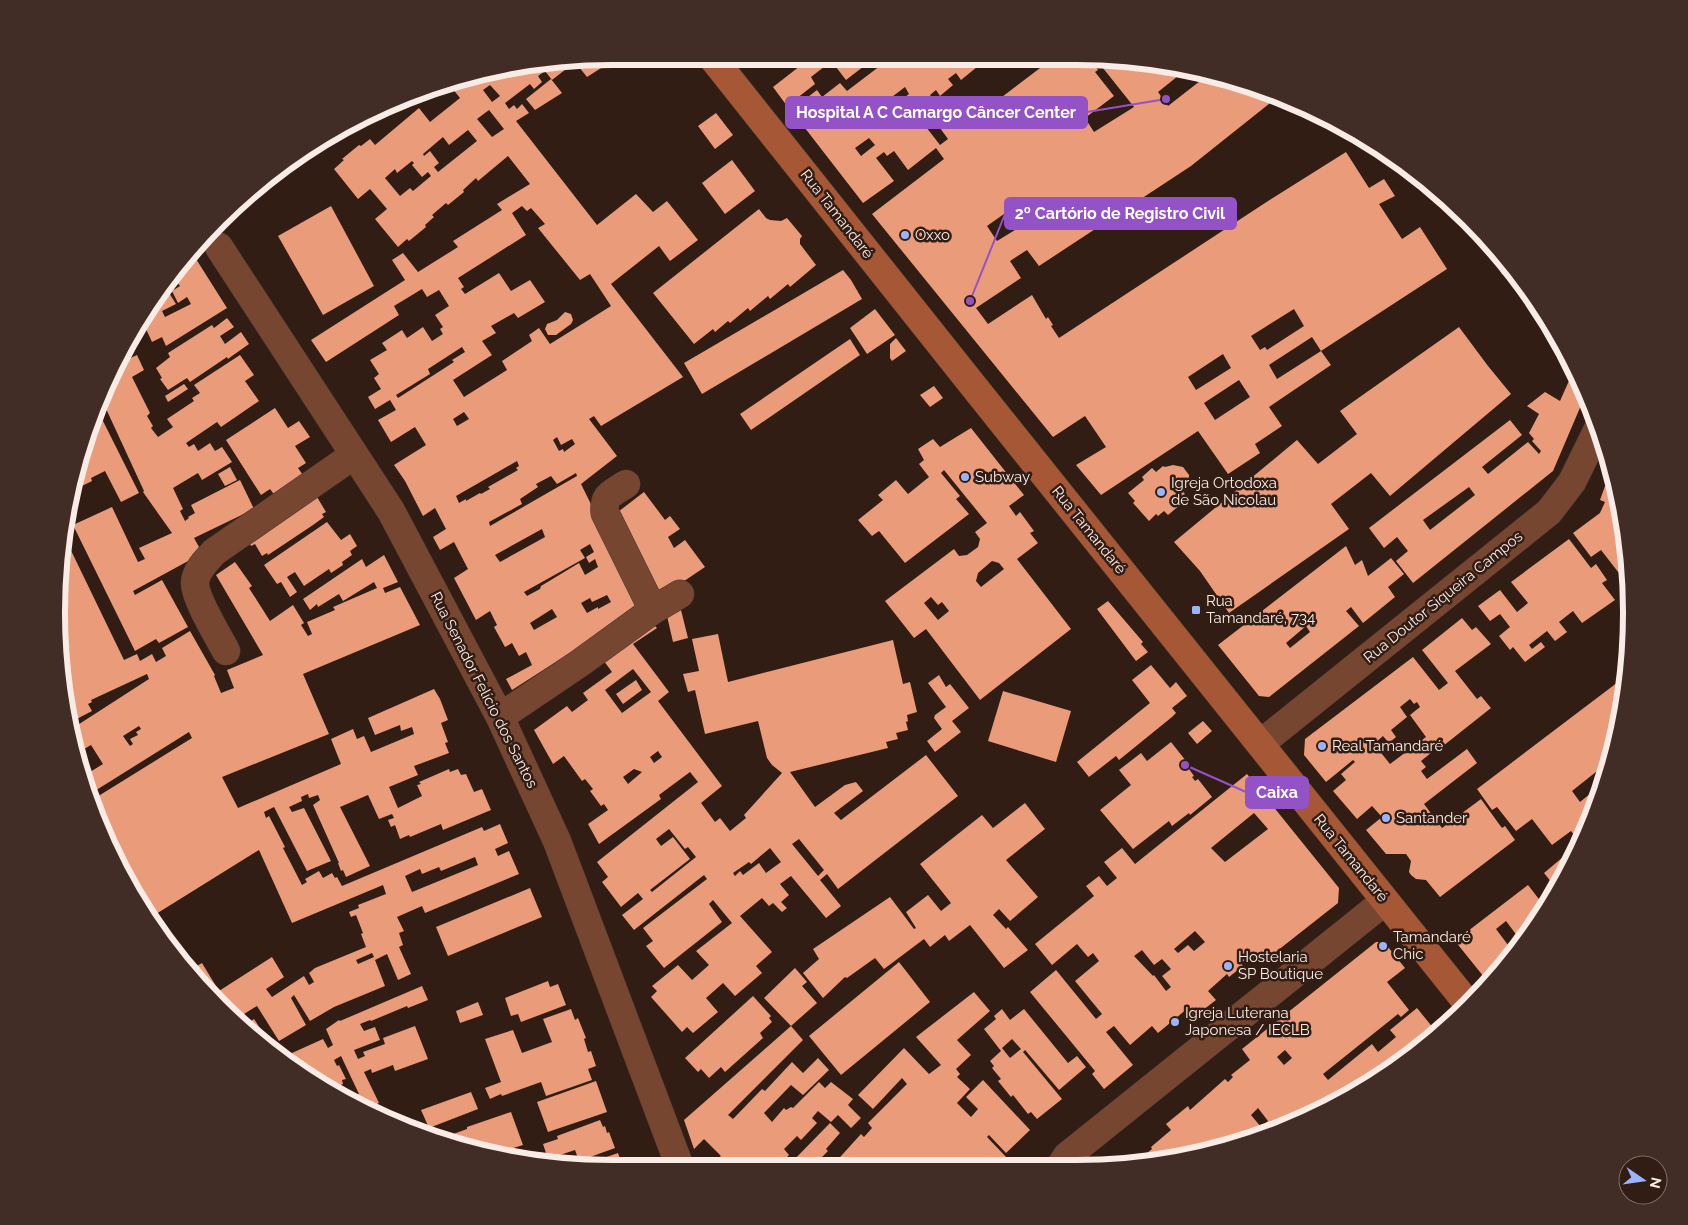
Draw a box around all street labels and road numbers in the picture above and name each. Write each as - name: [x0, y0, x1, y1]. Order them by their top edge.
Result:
- street label: Rua Tamandaré: [797, 166, 877, 262]
- street label: Rua Tamandaré: [1048, 482, 1130, 578]
- street label: Rua Doutor Siqueira Campos: [1360, 527, 1526, 667]
- street label: Rua Senador Felício dos Santos: [427, 589, 541, 791]
- street label: Rua Tamandaré: [1310, 810, 1392, 906]

